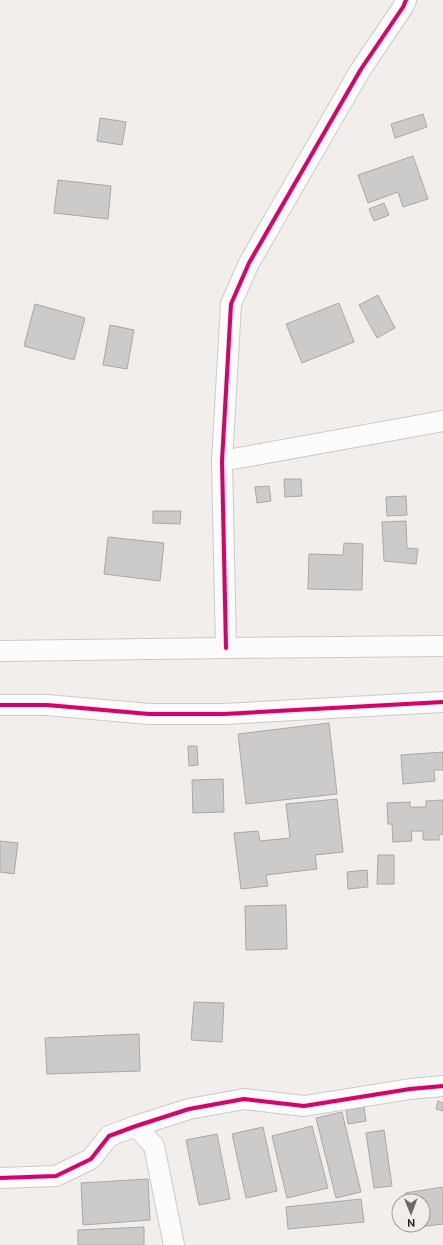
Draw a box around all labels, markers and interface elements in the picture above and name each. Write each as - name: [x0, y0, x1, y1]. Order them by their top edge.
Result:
- north arrow: [391, 1193, 431, 1233]
- text: N: [407, 1217, 415, 1229]

